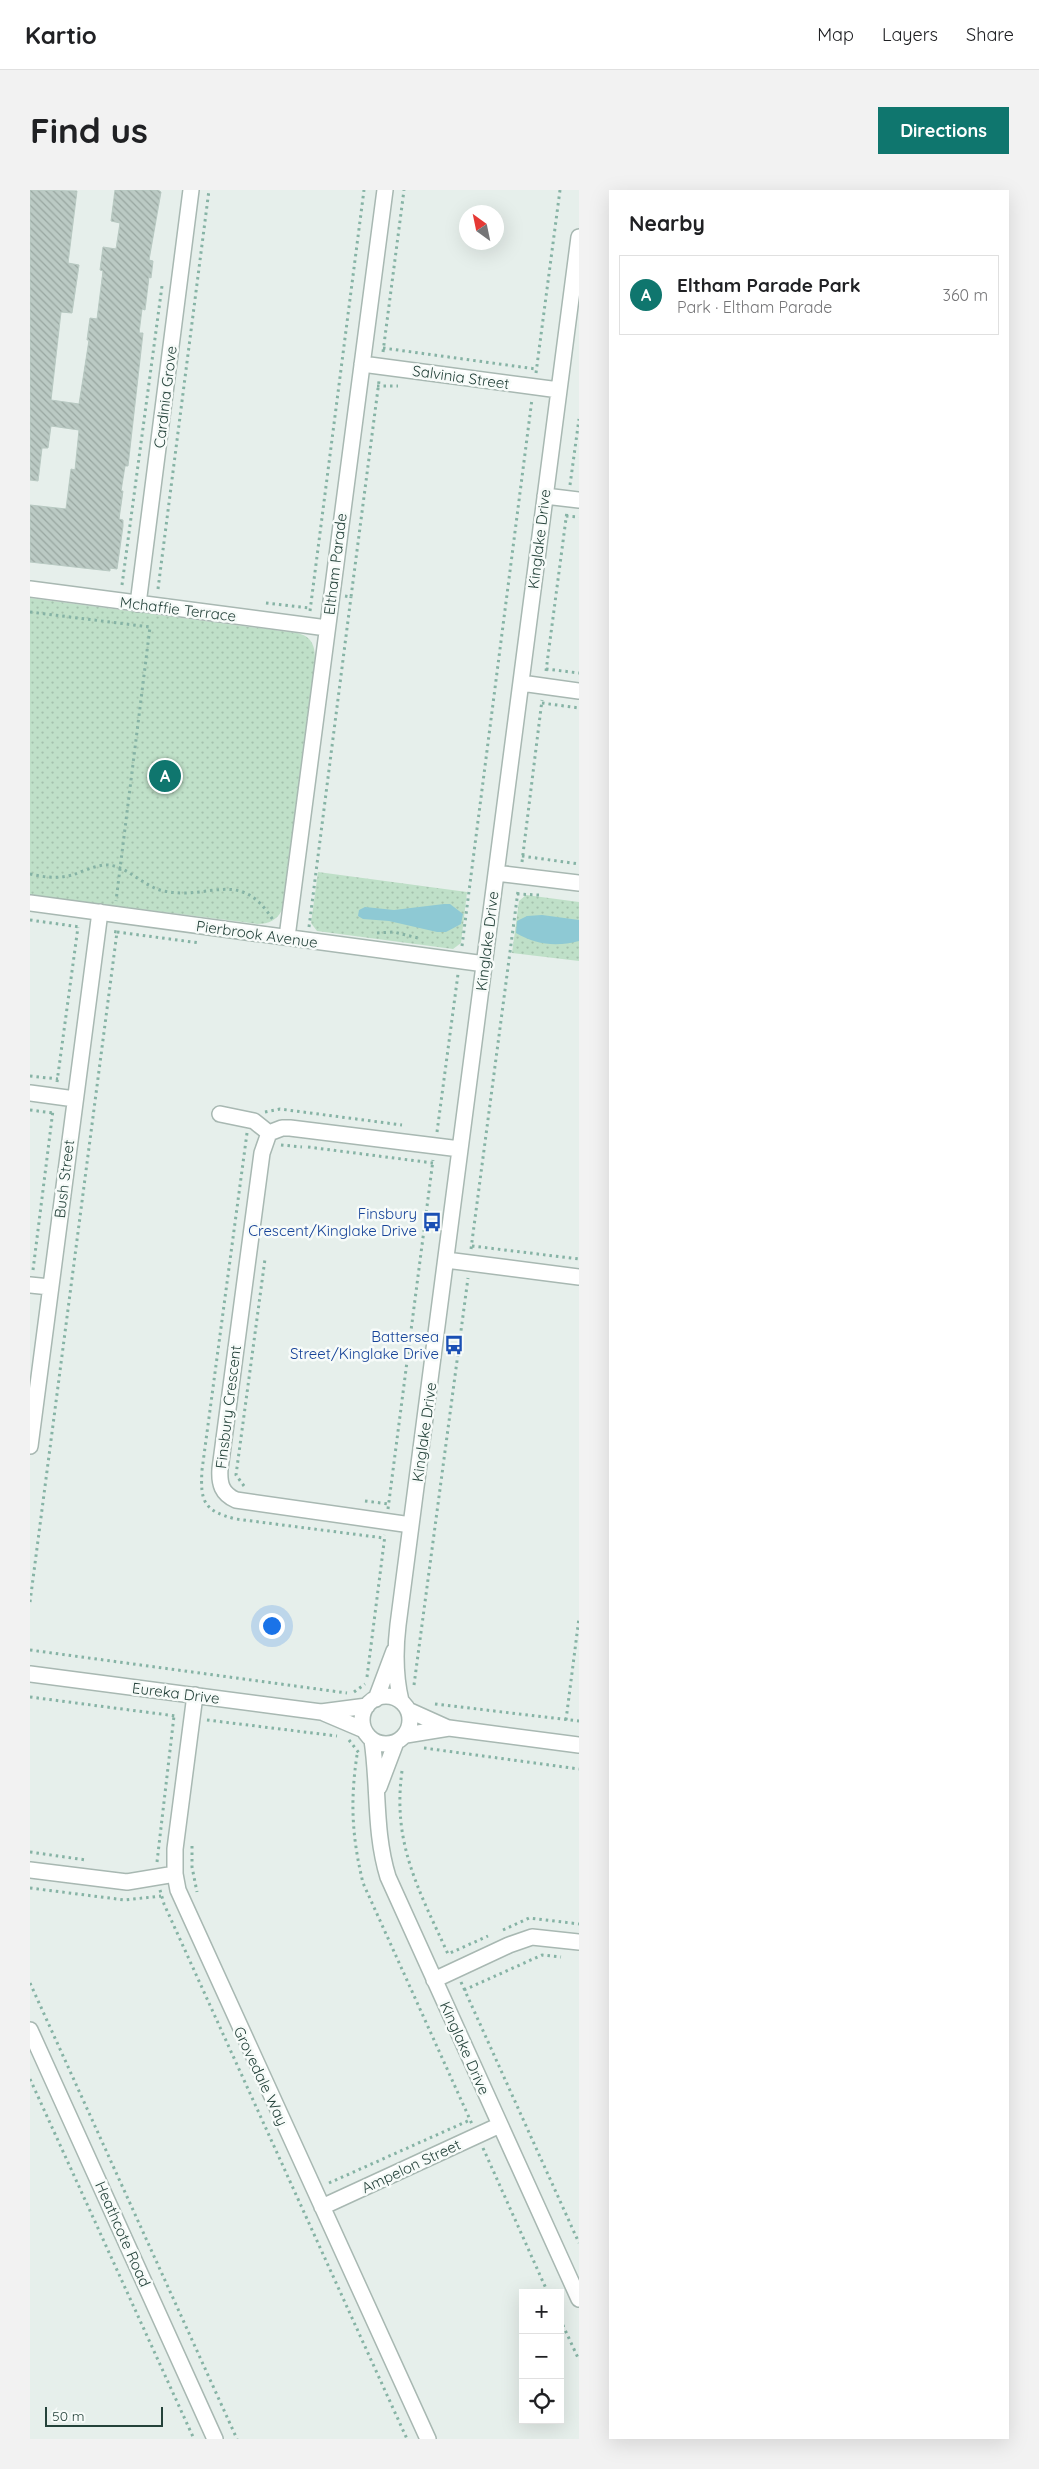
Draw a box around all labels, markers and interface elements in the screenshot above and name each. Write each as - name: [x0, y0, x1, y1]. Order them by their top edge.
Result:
- text: Kartio: [25, 20, 97, 50]
- text: Map: [817, 23, 854, 46]
- text: Layers: [882, 23, 938, 46]
- text: Share: [966, 23, 1014, 46]
- button: Directions: [878, 107, 1009, 154]
- text: Find us: [30, 108, 148, 152]
- north arrow: [459, 205, 504, 250]
- text: Nearby: [629, 210, 705, 236]
- text: Eltham Parade Park: [677, 273, 861, 297]
- text: A: [641, 285, 651, 305]
- text: 360 m: [943, 285, 988, 305]
- text: Park · Eltham Parade: [677, 297, 832, 317]
- street label: Cardinia Grove: [149, 345, 181, 449]
- street label: Salvinia Street: [411, 361, 511, 393]
- street label: Kinglake Drive: [523, 488, 555, 590]
- street label: Eltham Parade: [319, 512, 351, 616]
- street label: Mchaffie Terrace: [119, 592, 237, 626]
- pin: A: [149, 757, 181, 795]
- street label: Kinglake Drive: [471, 890, 503, 992]
- street label: Pierbrook Avenue: [195, 916, 319, 952]
- street label: Bush Street: [50, 1139, 78, 1219]
- place label: Finsbury Crescent/Kinglake Drive: [248, 1204, 417, 1240]
- bus stop icon: Finsbury Crescent/Kinglake Drive: [421, 1211, 443, 1233]
- place label: Battersea Street/Kinglake Drive: [290, 1327, 439, 1363]
- bus stop icon: Battersea Street/Kinglake Drive: [443, 1334, 465, 1356]
- street label: Finsbury Crescent: [211, 1344, 245, 1470]
- street label: Kinglake Drive: [408, 1381, 440, 1483]
- your location: [259, 1613, 285, 1639]
- street label: Eureka Drive: [131, 1678, 221, 1708]
- street label: Kinglake Drive: [436, 1998, 494, 2098]
- street label: Grovedale Way: [230, 2023, 292, 2129]
- street label: Ampelon Street: [358, 2135, 464, 2197]
- street label: Heathcote Road: [91, 2178, 155, 2290]
- map controls: [519, 2289, 564, 2424]
- button: +: [519, 2289, 564, 2334]
- button: −: [519, 2334, 564, 2379]
- button: locate: [519, 2379, 564, 2424]
- scale bar: [45, 2404, 162, 2427]
- text: 50 m: [52, 2407, 85, 2425]

